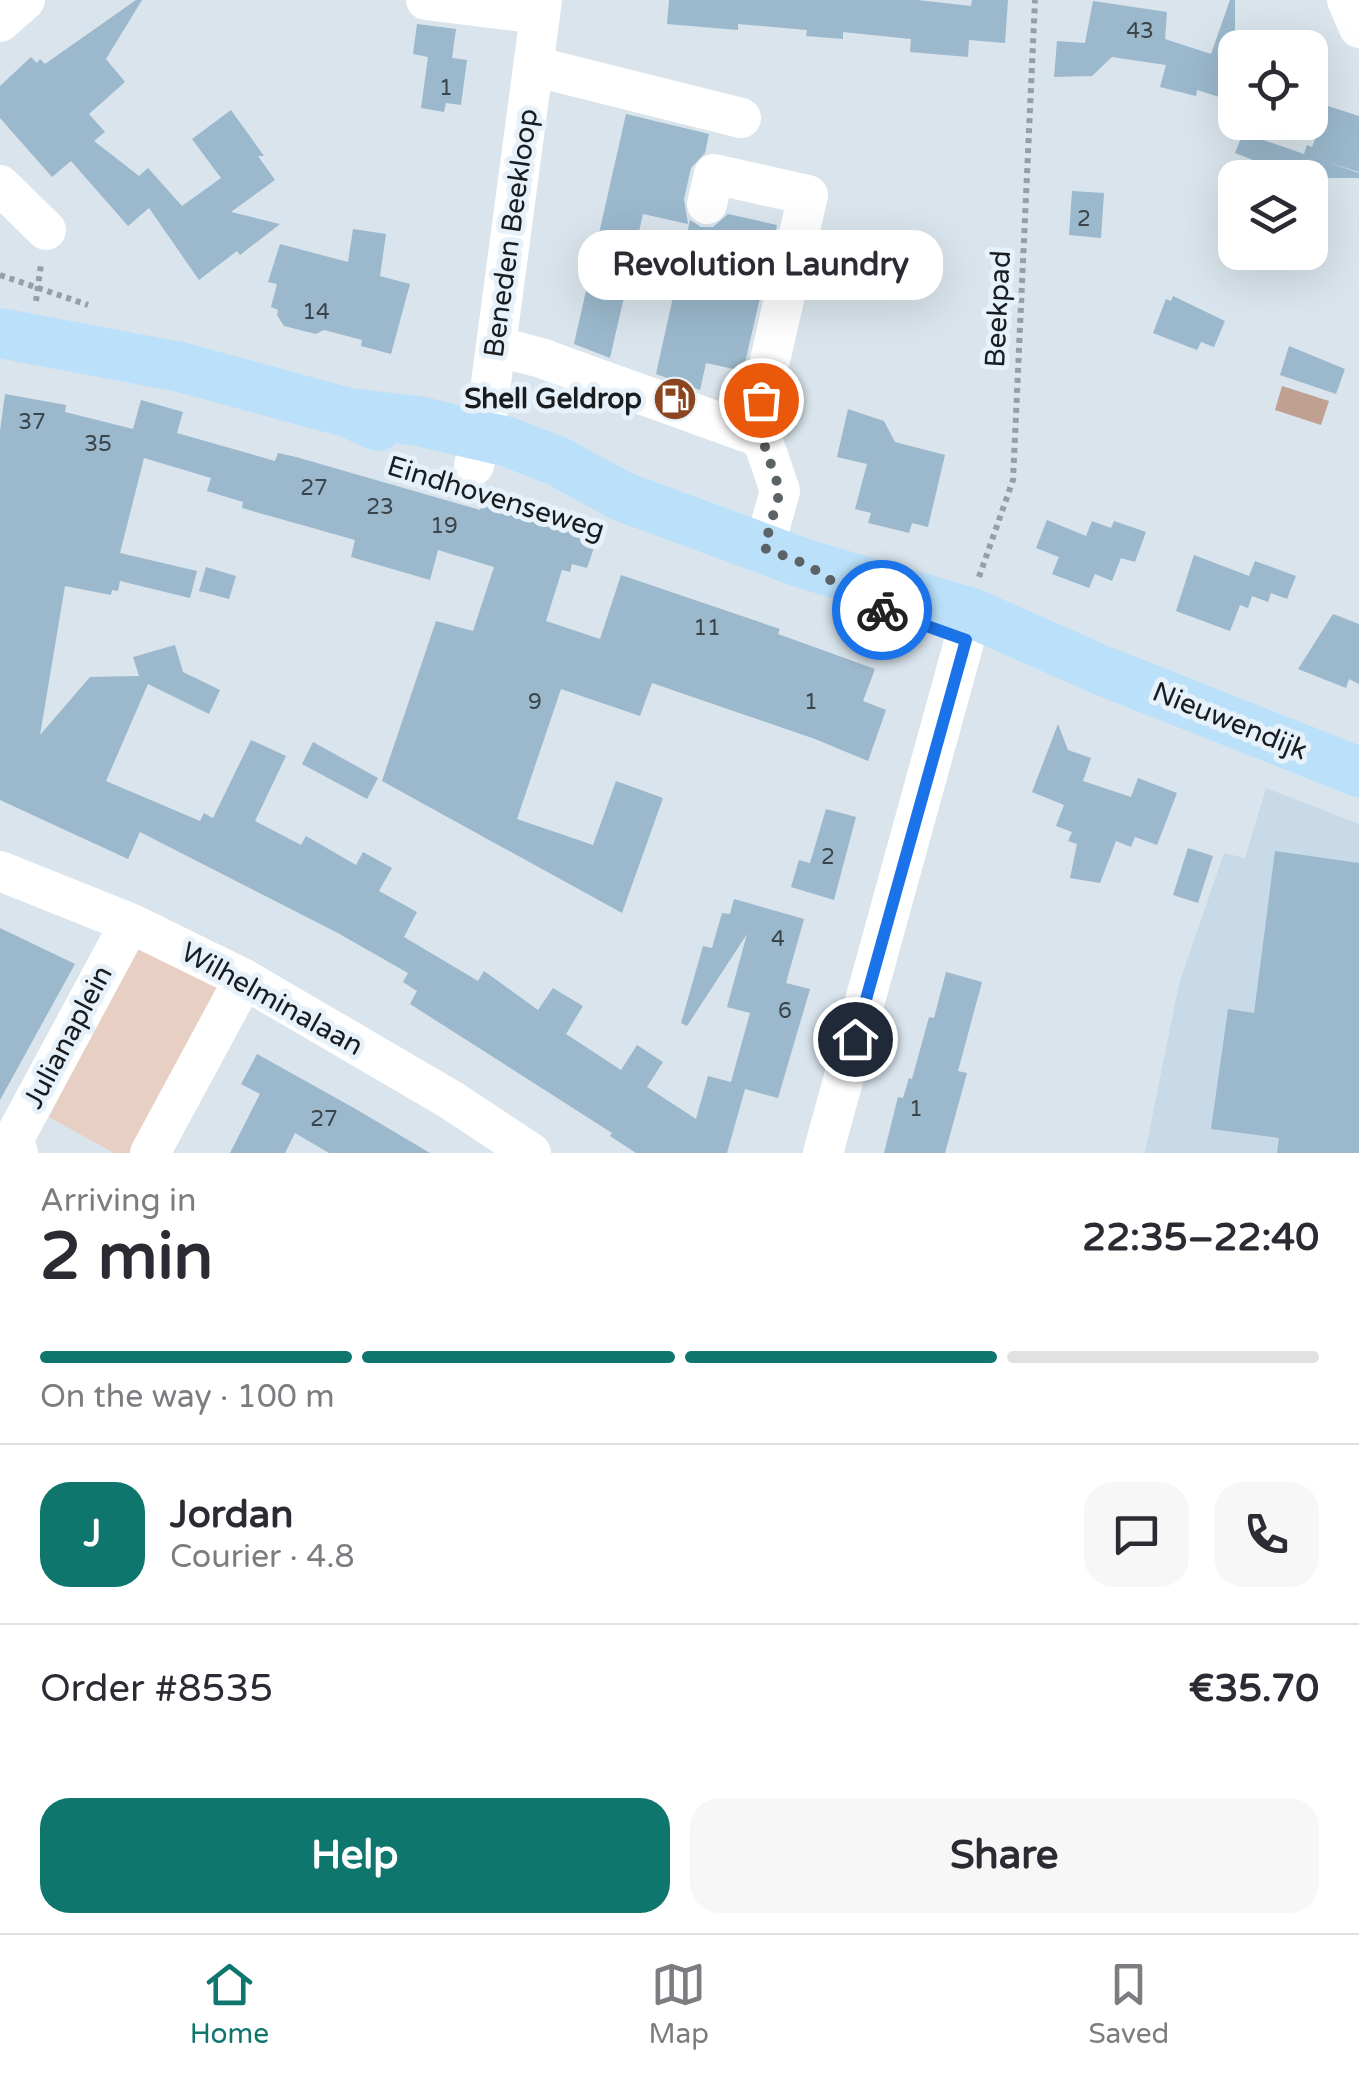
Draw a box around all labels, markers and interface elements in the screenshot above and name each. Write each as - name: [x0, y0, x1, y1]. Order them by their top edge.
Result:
- house number: 43: [1126, 18, 1154, 44]
- map controls: [1218, 30, 1328, 270]
- button: locate: [1218, 30, 1328, 140]
- house number: 1: [439, 75, 453, 101]
- street label: Beneden Beekloop: [477, 106, 545, 360]
- button: layers: [1218, 160, 1328, 270]
- house number: 2: [1077, 206, 1091, 232]
- callout: Revolution Laundry: [578, 230, 944, 300]
- text: Revolution Laundry: [612, 246, 909, 284]
- street label: Beekpad: [978, 250, 1018, 368]
- house number: 14: [302, 299, 330, 325]
- pin: [719, 358, 804, 443]
- icon: bag: [734, 373, 789, 428]
- fuel station icon: Shell Geldrop: [652, 376, 698, 422]
- place label: Shell Geldrop: [464, 382, 642, 416]
- house number: 37: [18, 409, 46, 435]
- house number: 35: [84, 431, 112, 457]
- street label: Eindhovenseweg: [383, 449, 609, 547]
- house number: 27: [300, 475, 328, 501]
- house number: 23: [366, 494, 394, 520]
- house number: 19: [430, 513, 458, 539]
- courier: [832, 560, 932, 660]
- icon: bike: [855, 583, 910, 638]
- house number: 11: [693, 615, 721, 641]
- street label: Nieuwendijk: [1148, 675, 1312, 767]
- house number: 9: [528, 689, 542, 715]
- house number: 1: [804, 689, 818, 715]
- house number: 2: [821, 844, 835, 870]
- house number: 4: [771, 926, 785, 952]
- street label: Wilhelminalaan: [175, 935, 369, 1063]
- street label: Julianaplein: [16, 960, 120, 1114]
- pin: [813, 997, 898, 1082]
- house number: 6: [778, 998, 792, 1024]
- icon: home: [828, 1012, 883, 1067]
- house number: 1: [909, 1096, 923, 1122]
- house number: 27: [310, 1106, 338, 1132]
- text: Arriving in: [40, 1182, 197, 1220]
- text: 22:35–22:40: [1082, 1215, 1319, 1261]
- text: 2 min: [40, 1218, 213, 1297]
- text: On the way · 100 m: [40, 1378, 335, 1416]
- button: chat: [1084, 1482, 1189, 1587]
- button: phone: [1214, 1482, 1319, 1587]
- text: Jordan: [170, 1492, 293, 1538]
- text: J: [84, 1511, 101, 1557]
- text: Courier · 4.8: [170, 1538, 355, 1576]
- text: Order #8535: [40, 1666, 273, 1712]
- text: €35.70: [1189, 1666, 1319, 1712]
- button: Help: [40, 1798, 670, 1913]
- button: Share: [690, 1798, 1319, 1913]
- tab: Home: [190, 1957, 269, 2051]
- tab: Map: [648, 1957, 709, 2051]
- tab: Saved: [1088, 1957, 1169, 2051]

